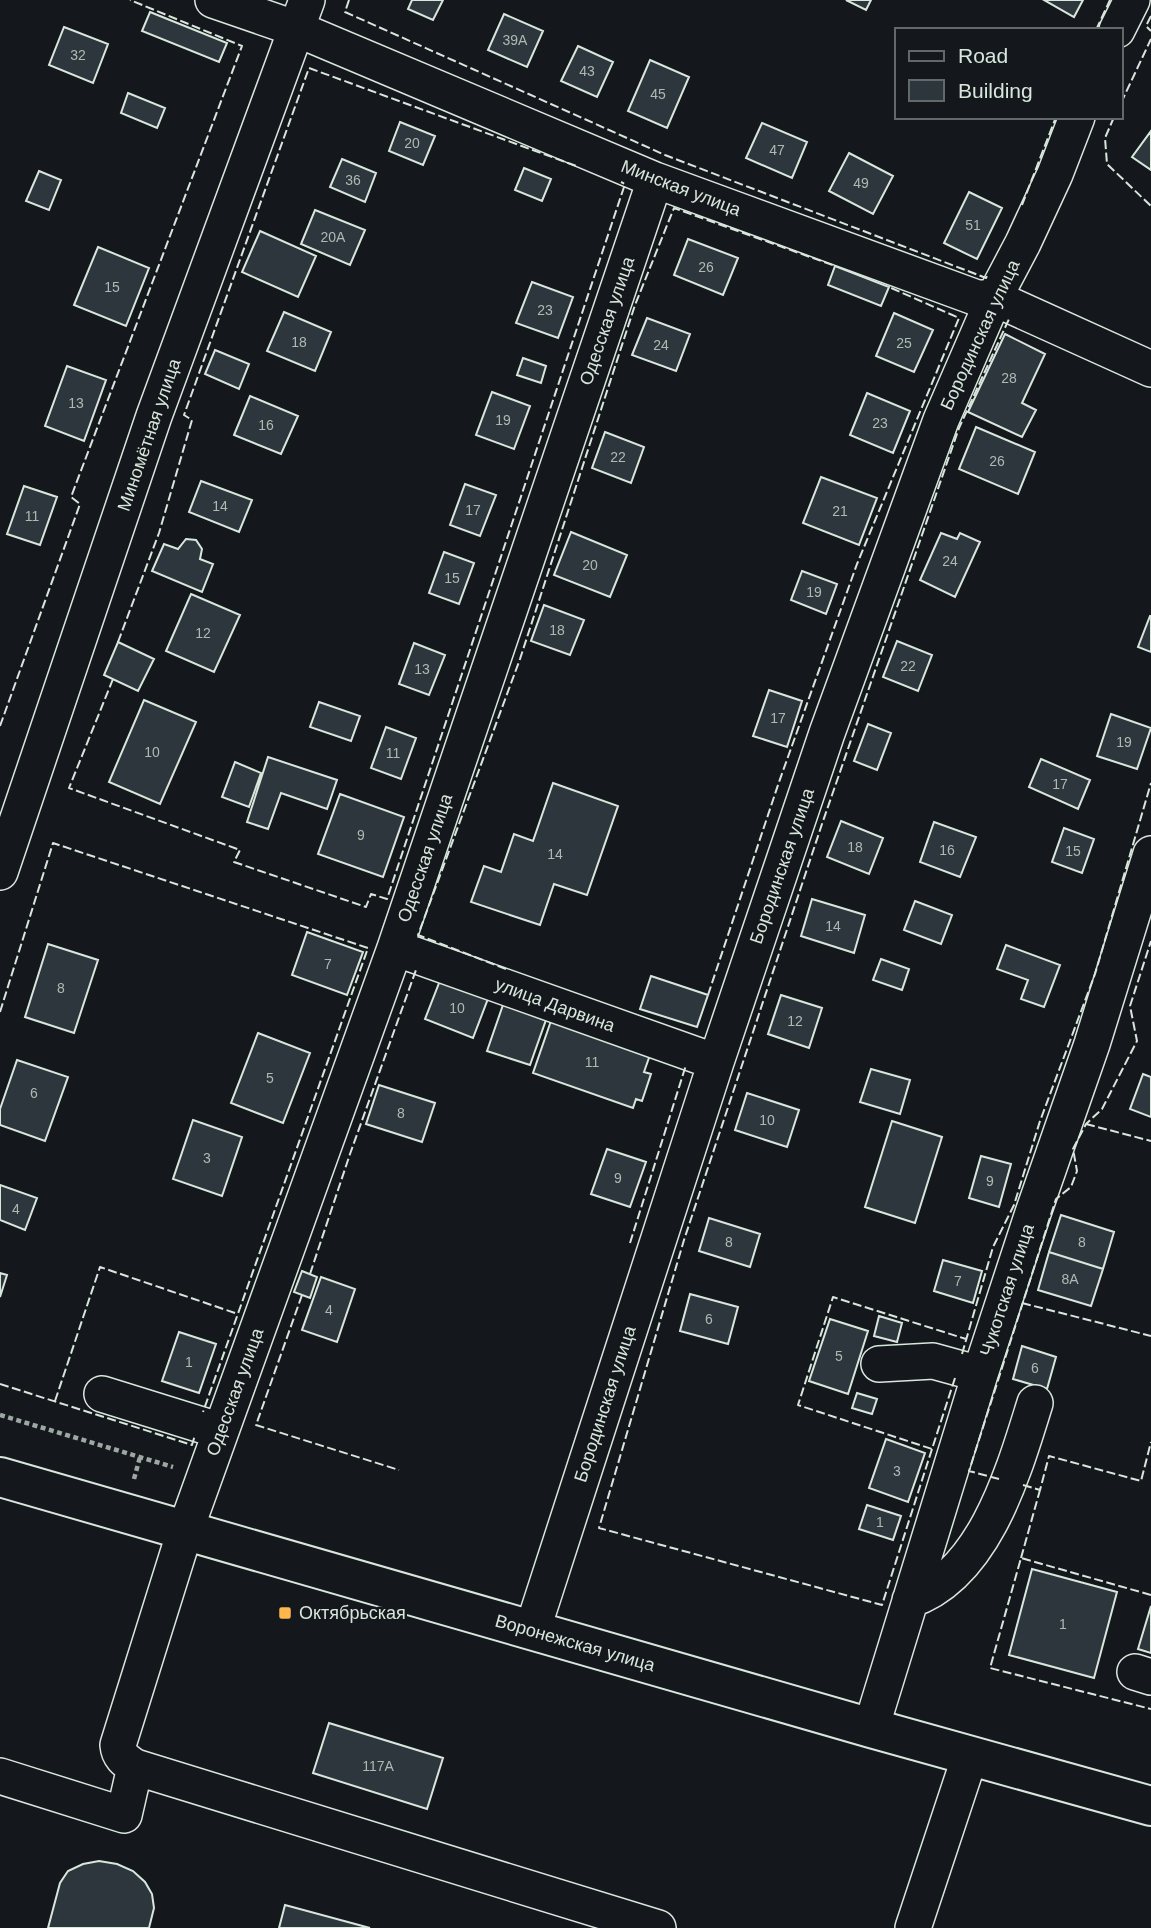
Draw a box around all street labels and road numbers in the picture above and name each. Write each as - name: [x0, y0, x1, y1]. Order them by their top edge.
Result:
- street label: Минская улица: [618, 156, 745, 220]
- street label: Одесская улица: [576, 253, 639, 388]
- street label: Бородинская улица: [936, 256, 1024, 413]
- street label: Миномётная улица: [114, 355, 185, 514]
- street label: Бородинская улица: [746, 785, 818, 947]
- street label: Одесская улица: [394, 790, 457, 925]
- street label: улица Дарвина: [492, 974, 619, 1036]
- street label: Чукотская улица: [976, 1220, 1038, 1359]
- street label: Бородинская улица: [570, 1322, 640, 1485]
- street label: Одесская улица: [203, 1324, 268, 1459]
- street label: Воронежская улица: [493, 1611, 658, 1676]

